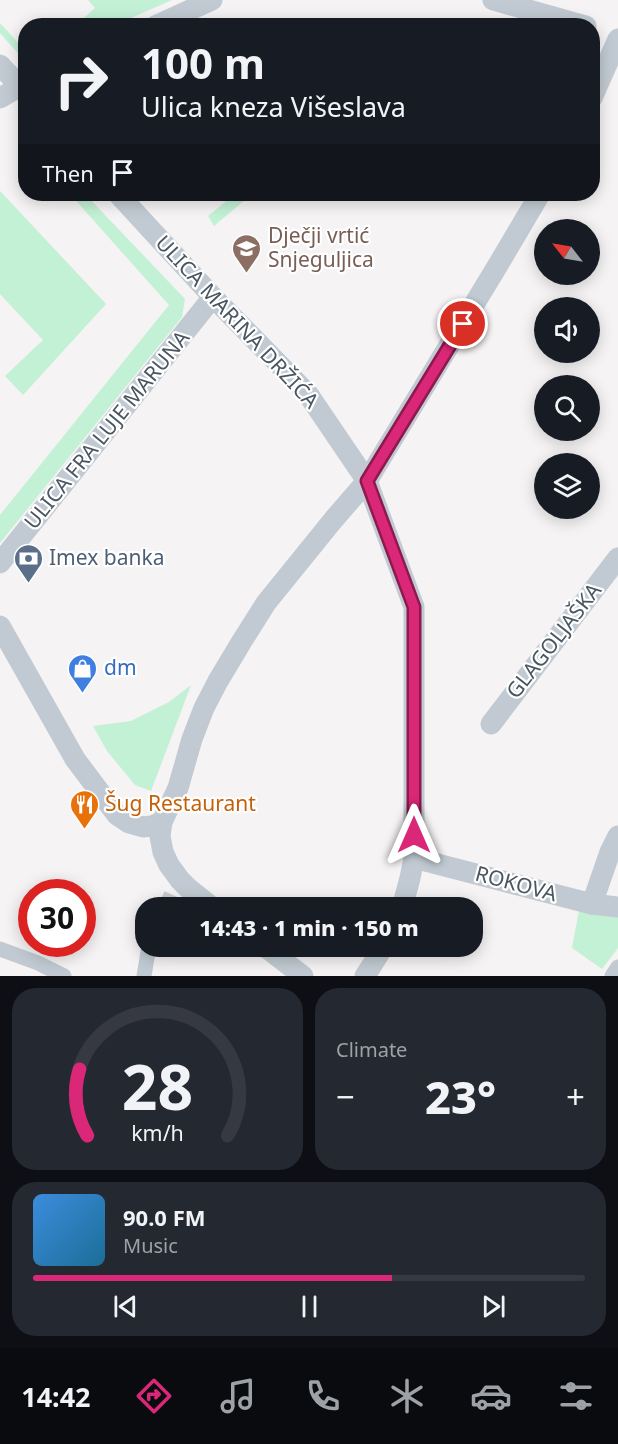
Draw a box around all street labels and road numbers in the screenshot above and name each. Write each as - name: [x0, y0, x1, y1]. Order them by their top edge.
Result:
- street label: ULICA MARINA DRŽIĆA: [150, 229, 326, 414]
- street label: ULICA FRA LUJE MARUNA: [17, 324, 195, 534]
- street label: GLAGOLJAŠKA: [499, 577, 607, 704]
- street label: ROKOVA: [472, 859, 561, 908]

